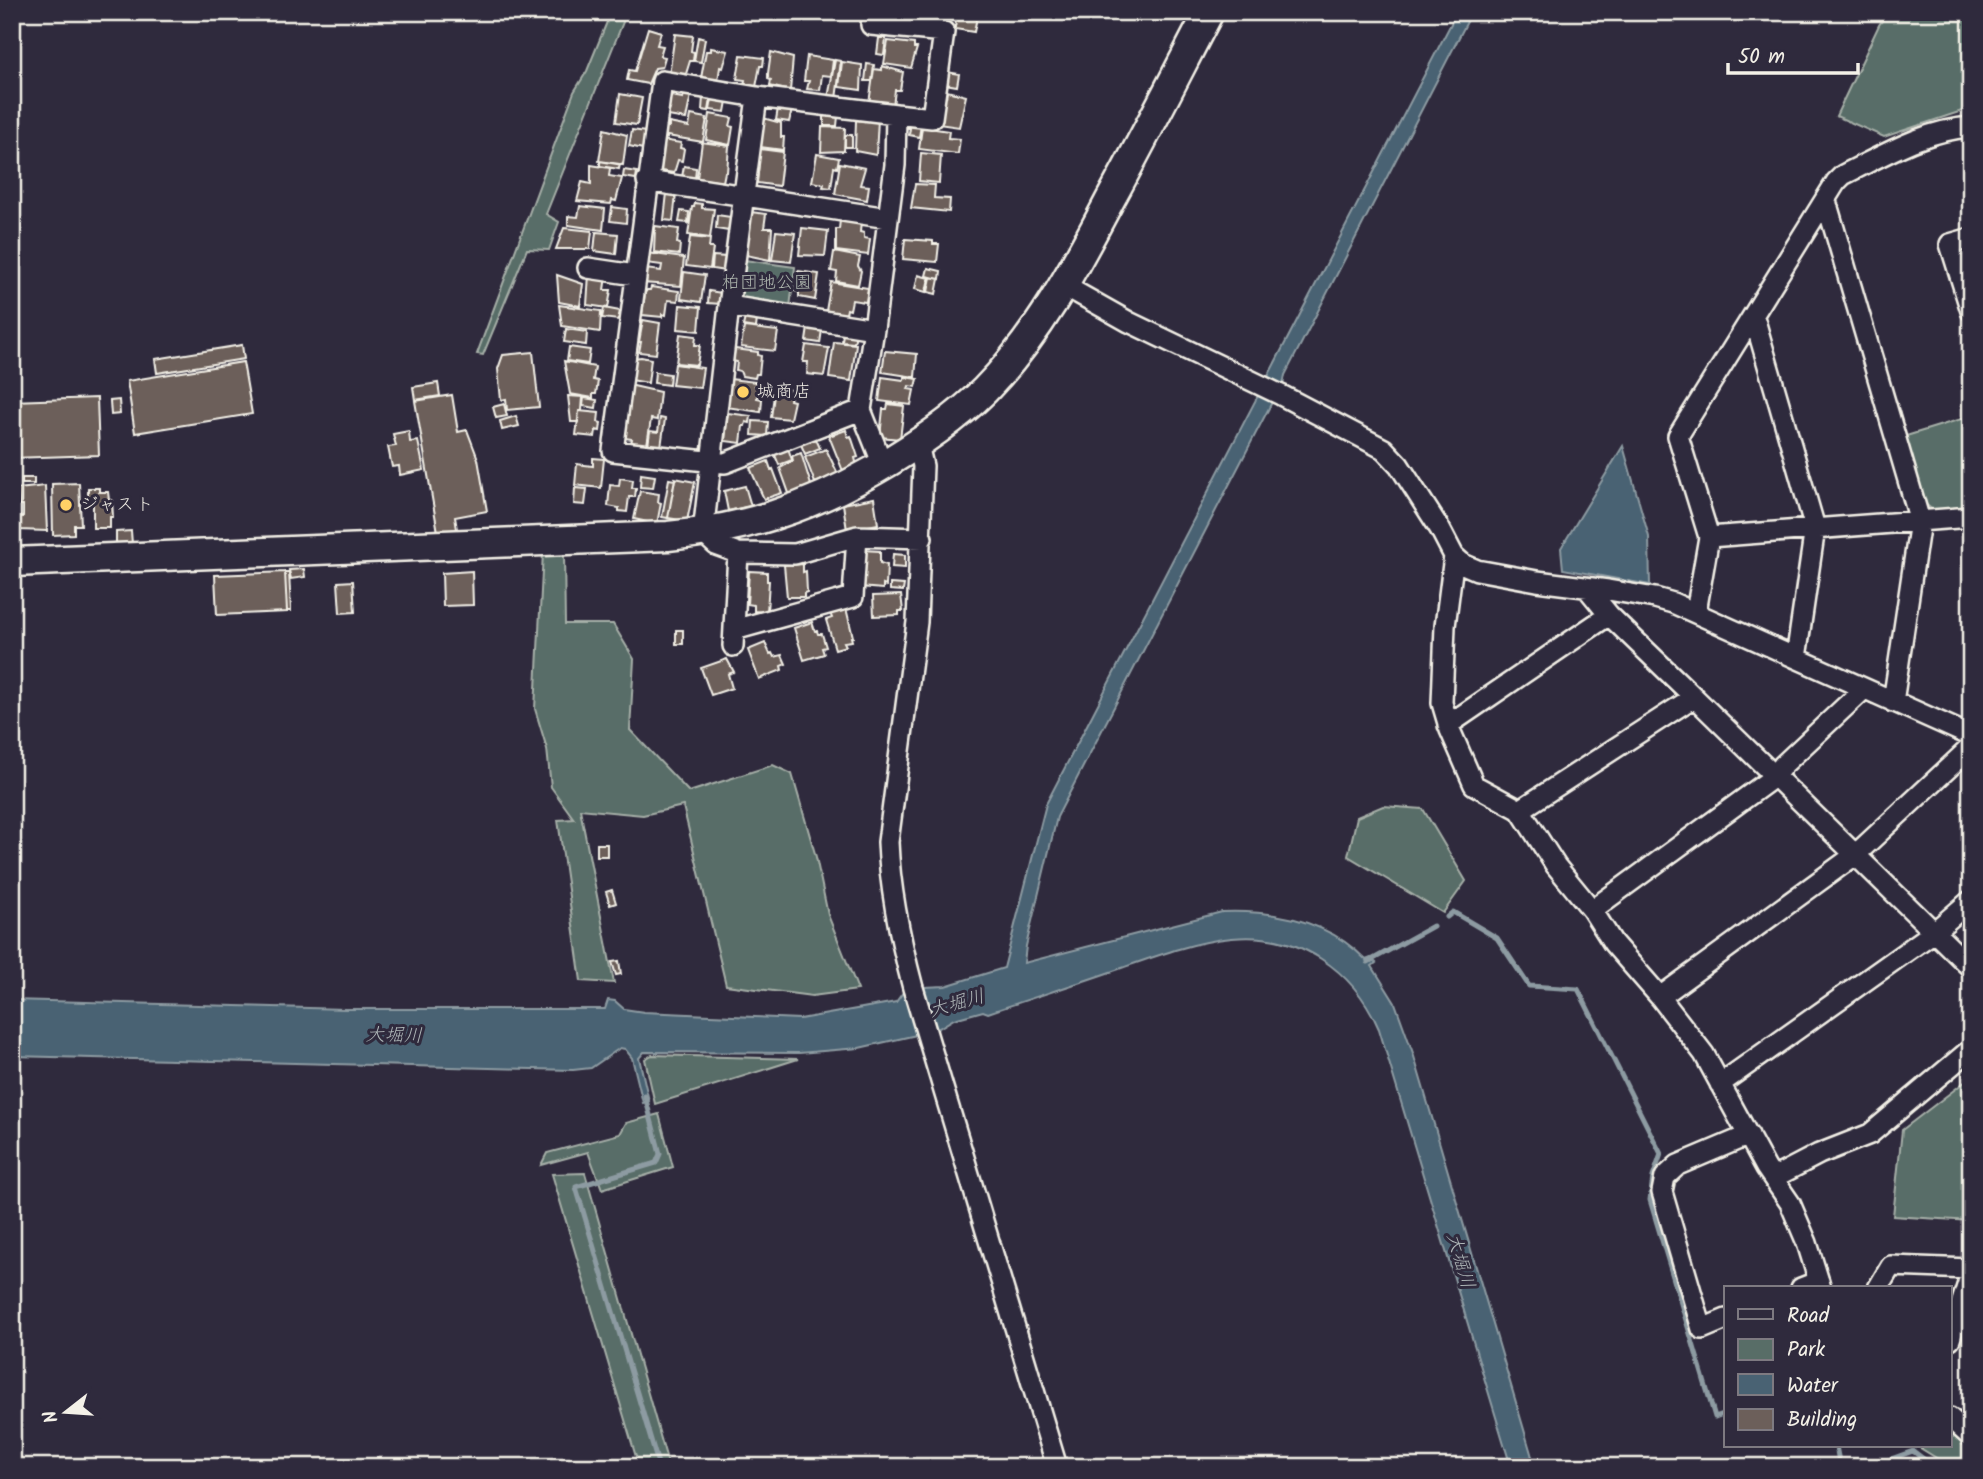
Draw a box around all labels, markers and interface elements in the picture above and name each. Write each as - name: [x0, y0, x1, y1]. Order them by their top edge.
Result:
- scale bar: [1728, 32, 1857, 76]
- text: 50 m: [1738, 41, 1785, 74]
- park label: 柏団地公園: [722, 269, 812, 298]
- place label: 城商店: [757, 378, 811, 407]
- marker: 城商店: [735, 384, 751, 400]
- place label: ジャスト: [80, 491, 153, 520]
- marker: ジャスト: [58, 497, 74, 513]
- water label: 大堀川: [925, 982, 989, 1026]
- water label: 大堀川: [365, 1021, 423, 1051]
- water label: 大堀川: [1438, 1229, 1482, 1293]
- legend: [1724, 1286, 1952, 1448]
- text: Road: [1787, 1300, 1830, 1333]
- text: Park: [1787, 1334, 1825, 1367]
- text: Water: [1787, 1370, 1839, 1403]
- north arrow: [32, 1378, 102, 1448]
- text: Building: [1787, 1404, 1857, 1437]
- text: N: [36, 1406, 68, 1427]

